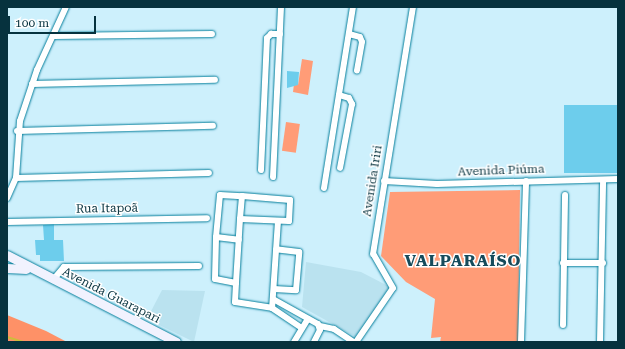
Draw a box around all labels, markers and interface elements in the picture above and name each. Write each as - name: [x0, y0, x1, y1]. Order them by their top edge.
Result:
- scale bar: [10, 8, 98, 34]
- text: 100 m: [15, 16, 49, 30]
- street label: Avenida Iriri: [360, 144, 386, 218]
- street label: Avenida Piúma: [457, 162, 545, 180]
- street label: Rua Itapoã: [76, 201, 138, 217]
- district label: VALPARAÍSO: [405, 251, 521, 271]
- street label: Avenida Guarapari: [60, 265, 162, 327]

